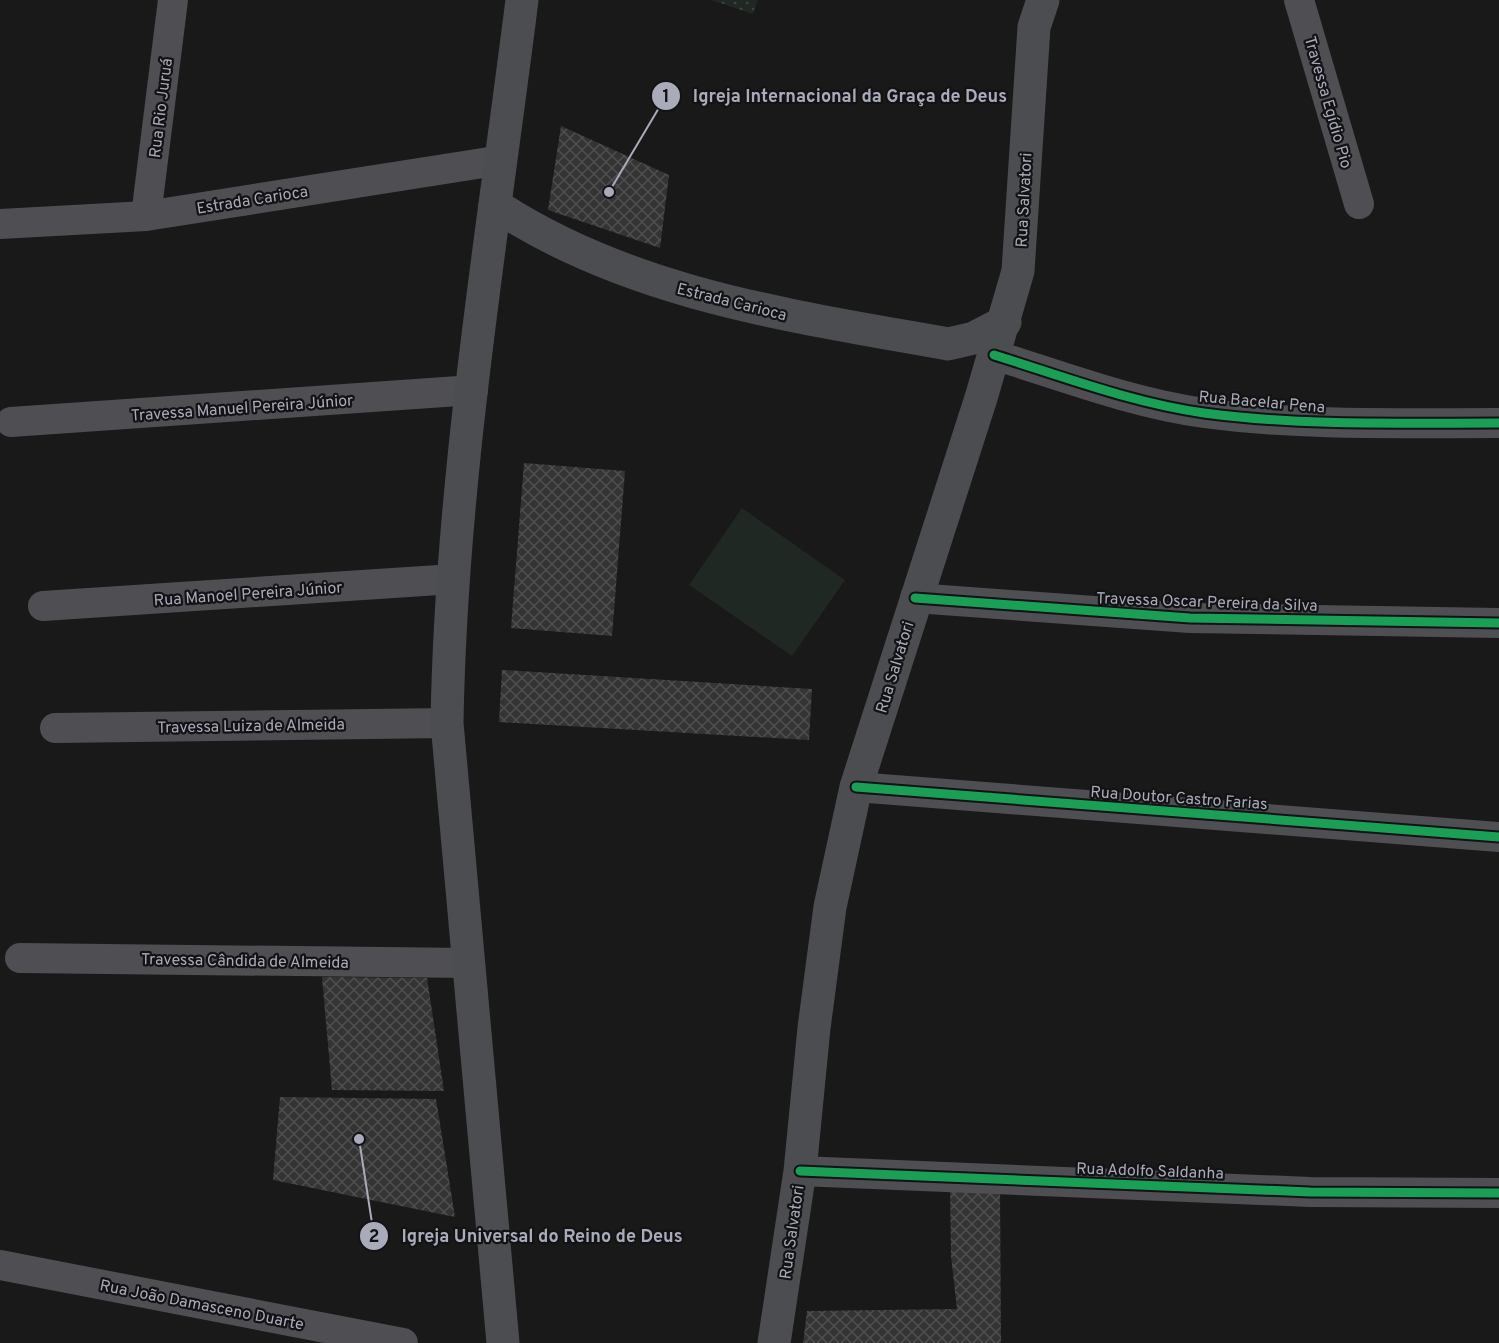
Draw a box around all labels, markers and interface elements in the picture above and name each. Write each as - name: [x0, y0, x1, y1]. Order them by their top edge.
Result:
- street label: Travessa Egídio Pio: [1299, 34, 1356, 171]
- street label: Rua Rio Juruá: [146, 57, 178, 159]
- callout: Igreja Internacional da Graça de Deus: [651, 78, 1020, 114]
- text: 1: [662, 86, 670, 109]
- text: Igreja Internacional da Graça de Deus: [693, 86, 1007, 109]
- street label: Rua Salvatori: [1013, 152, 1037, 248]
- street label: Estrada Carioca: [195, 182, 309, 220]
- street label: Estrada Carioca: [675, 280, 788, 326]
- street label: Rua Bacelar Pena: [1198, 387, 1326, 418]
- street label: Travessa Manuel Pereira Júnior: [130, 391, 354, 427]
- street label: Rua Manoel Pereira Júnior: [153, 578, 343, 612]
- street label: Travessa Oscar Pereira da Silva: [1096, 589, 1318, 617]
- street label: Rua Salvatori: [872, 619, 919, 716]
- street label: Travessa Luiza de Almeida: [157, 715, 345, 739]
- street label: Rua Doutor Castro Farias: [1090, 783, 1268, 815]
- street label: Travessa Cândida de Almeida: [141, 950, 349, 974]
- street label: Rua Adolfo Saldanha: [1076, 1159, 1224, 1185]
- street label: Rua Salvatori: [776, 1184, 809, 1281]
- callout: Igreja Universal do Reino de Deus: [359, 1218, 695, 1254]
- text: 2: [368, 1226, 380, 1249]
- text: Igreja Universal do Reino de Deus: [401, 1226, 683, 1249]
- street label: Rua João Damasceno Duarte: [98, 1276, 305, 1336]

